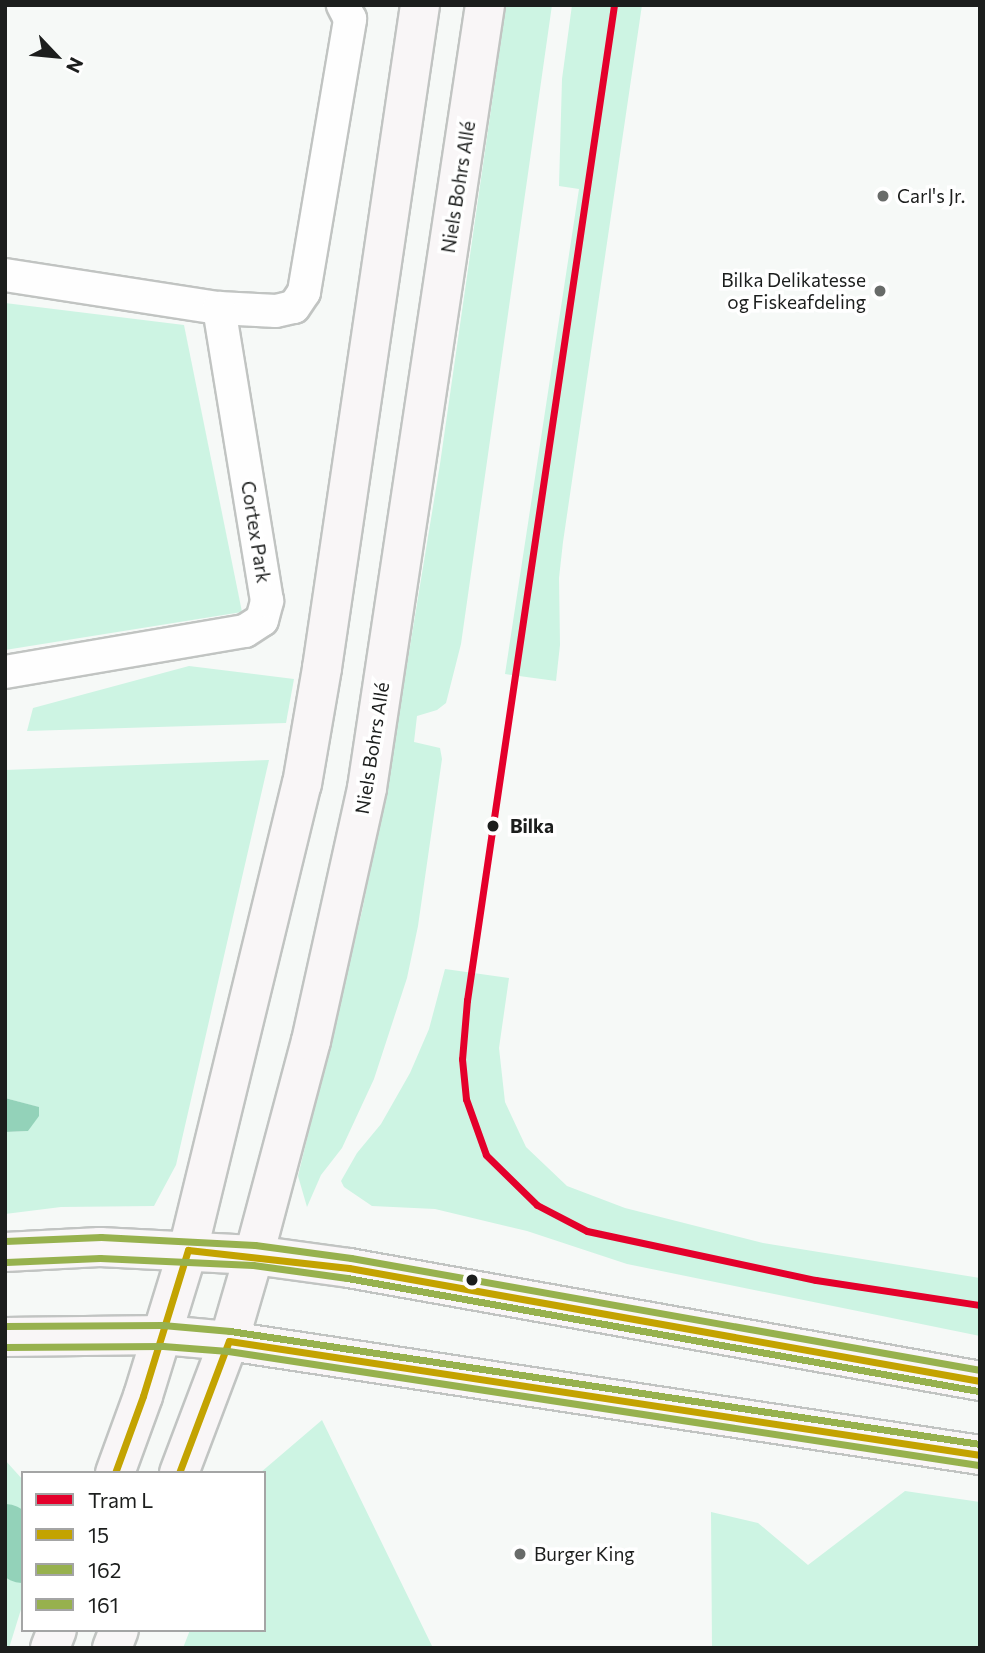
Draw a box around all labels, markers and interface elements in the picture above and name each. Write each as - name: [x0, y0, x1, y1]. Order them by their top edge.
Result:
- north arrow: [21, 21, 91, 91]
- text: N: [62, 54, 89, 77]
- street label: Niels Bohrs Allé: [436, 119, 480, 255]
- place label: Carl's Jr.: [897, 185, 965, 207]
- marker: Carl's Jr.: [875, 188, 891, 204]
- place label: Bilka Delikatesse og Fiskeafdeling: [721, 269, 866, 313]
- marker: Bilka Delikatesse og Fiskeafdeling: [872, 283, 888, 299]
- street label: Cortex Park: [237, 479, 275, 585]
- street label: Niels Bohrs Allé: [350, 680, 394, 816]
- marker: Bilka: [482, 815, 504, 837]
- place label: Bilka: [510, 815, 554, 837]
- unlabelled marker: [465, 1273, 479, 1287]
- legend: [21, 1471, 266, 1632]
- text: Tram L: [88, 1487, 153, 1512]
- text: 15: [88, 1522, 109, 1547]
- place label: Burger King: [534, 1543, 635, 1565]
- marker: Burger King: [512, 1546, 528, 1562]
- text: 162: [88, 1557, 121, 1582]
- text: 161: [88, 1592, 119, 1617]

